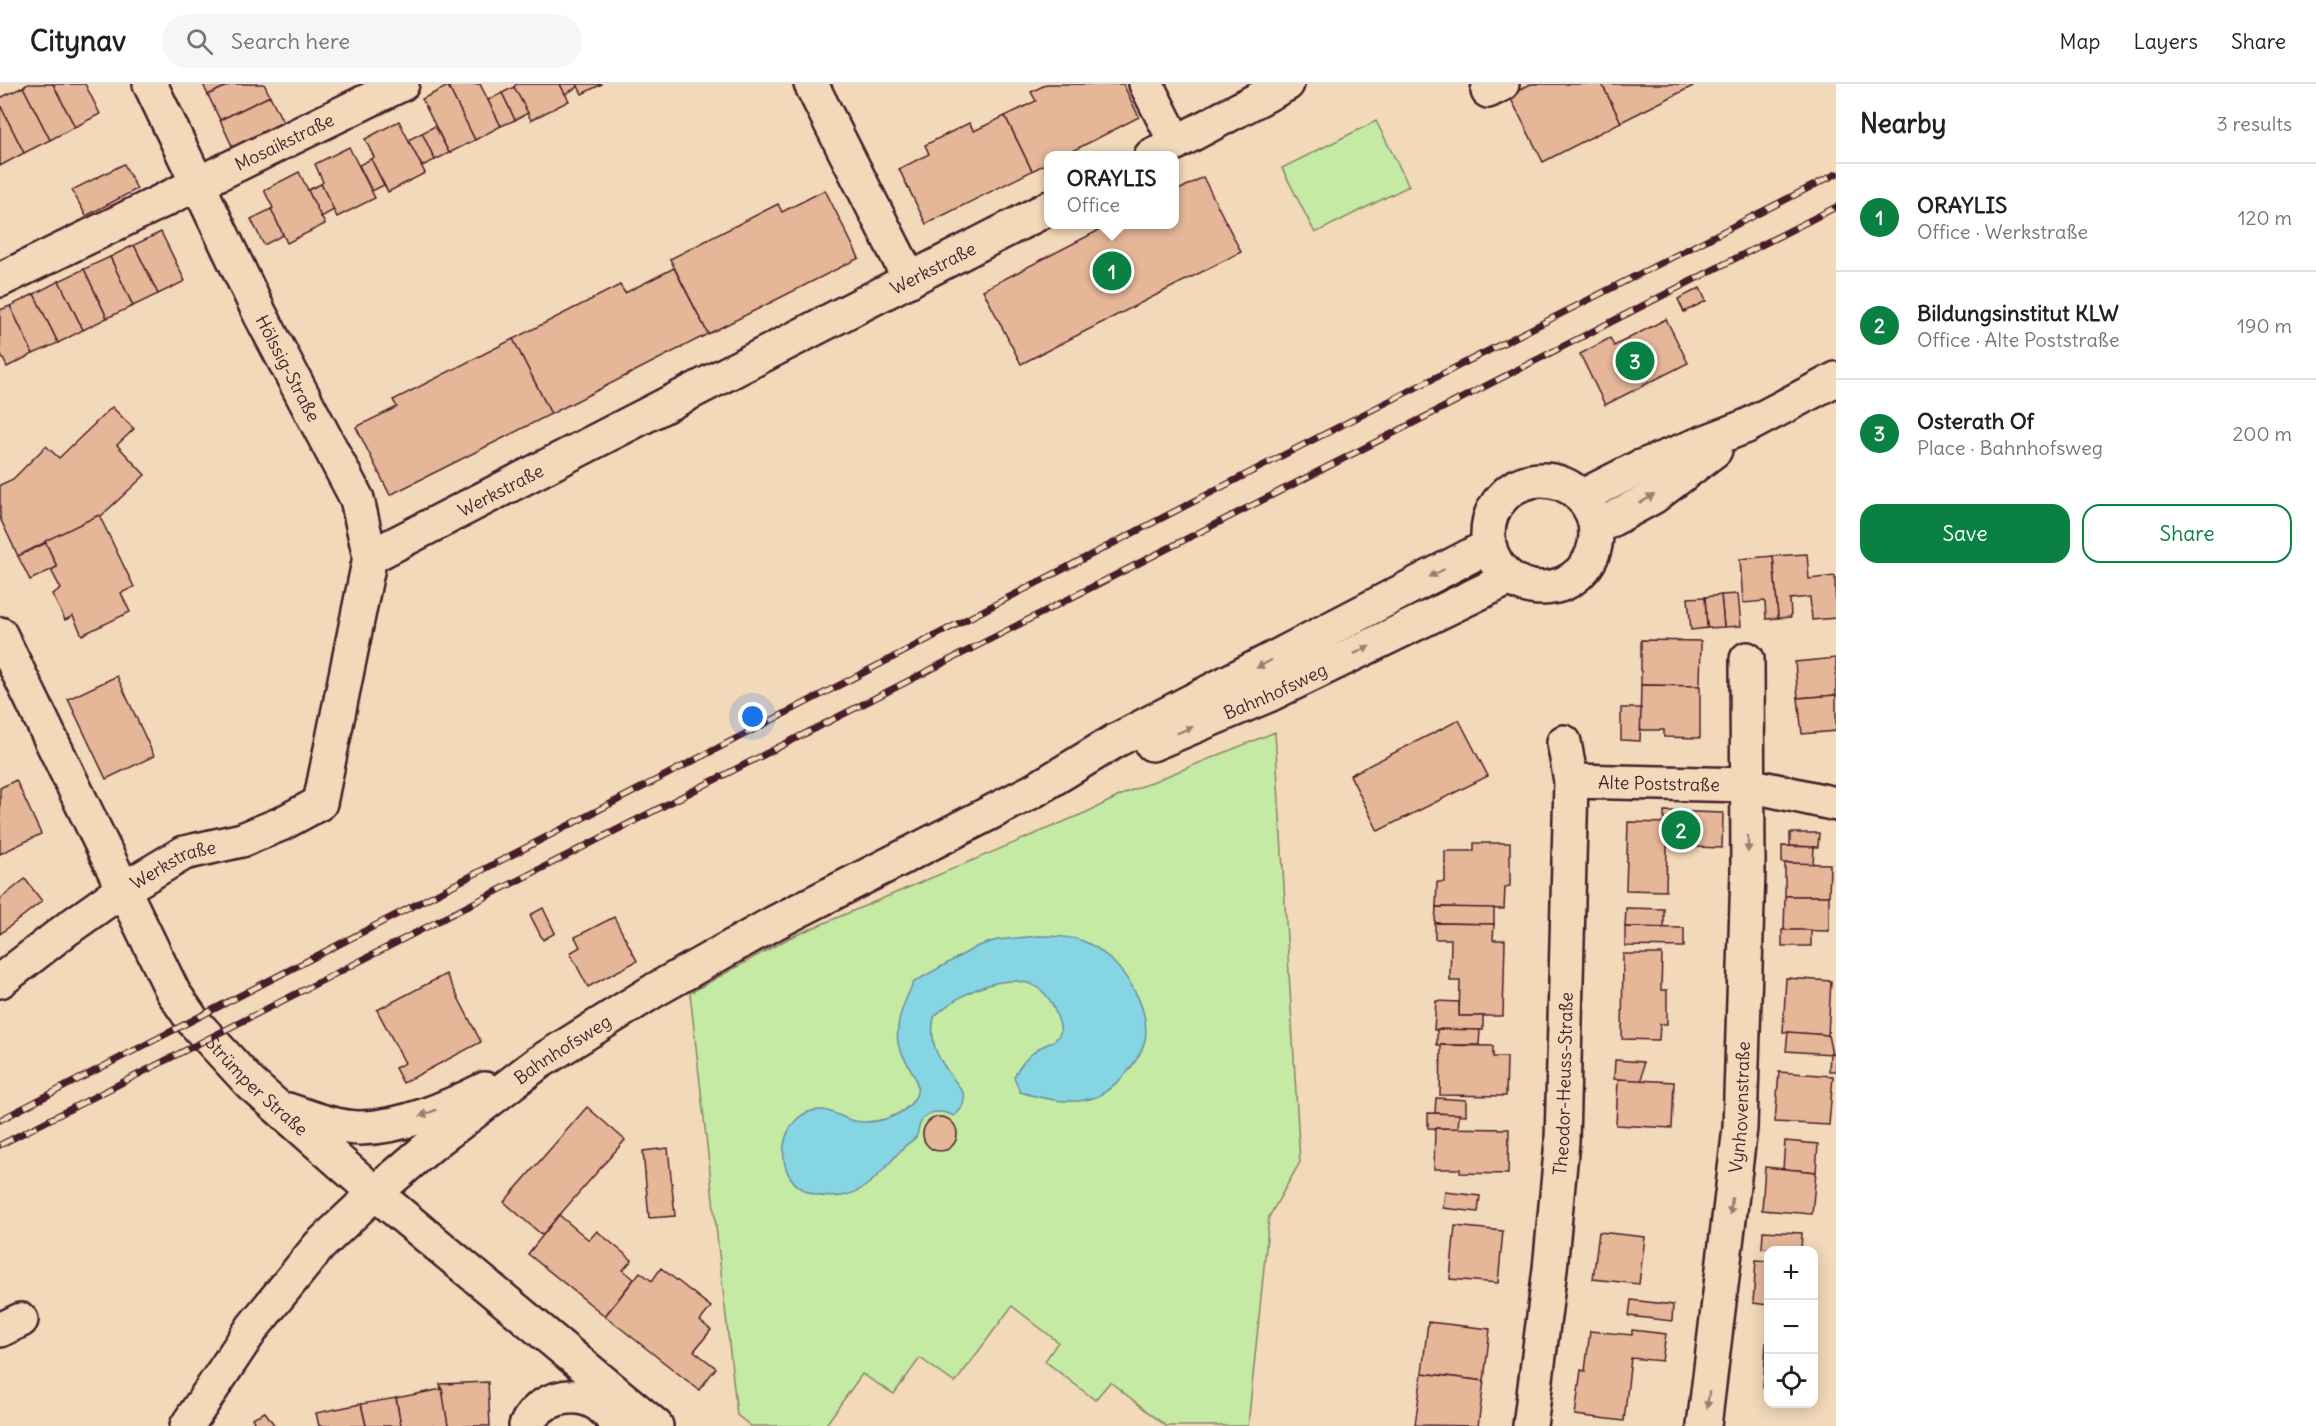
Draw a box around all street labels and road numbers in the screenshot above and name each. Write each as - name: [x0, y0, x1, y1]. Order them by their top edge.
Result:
- street label: Mosaikstraße: [231, 108, 337, 175]
- street label: Werkstraße: [886, 236, 979, 299]
- street label: Hölssig-Straße: [251, 311, 326, 425]
- street label: Werkstraße: [454, 458, 547, 521]
- street label: Bahnhofsweg: [1220, 657, 1331, 724]
- street label: Alte Poststraße: [1598, 770, 1720, 796]
- street label: Werkstraße: [126, 835, 218, 894]
- street label: Theodor-Heuss-Straße: [1547, 992, 1577, 1177]
- street label: Bahnhofsweg: [509, 1009, 615, 1089]
- street label: Strümper Straße: [201, 1031, 313, 1140]
- street label: Vynhovenstraße: [1723, 1041, 1754, 1174]

